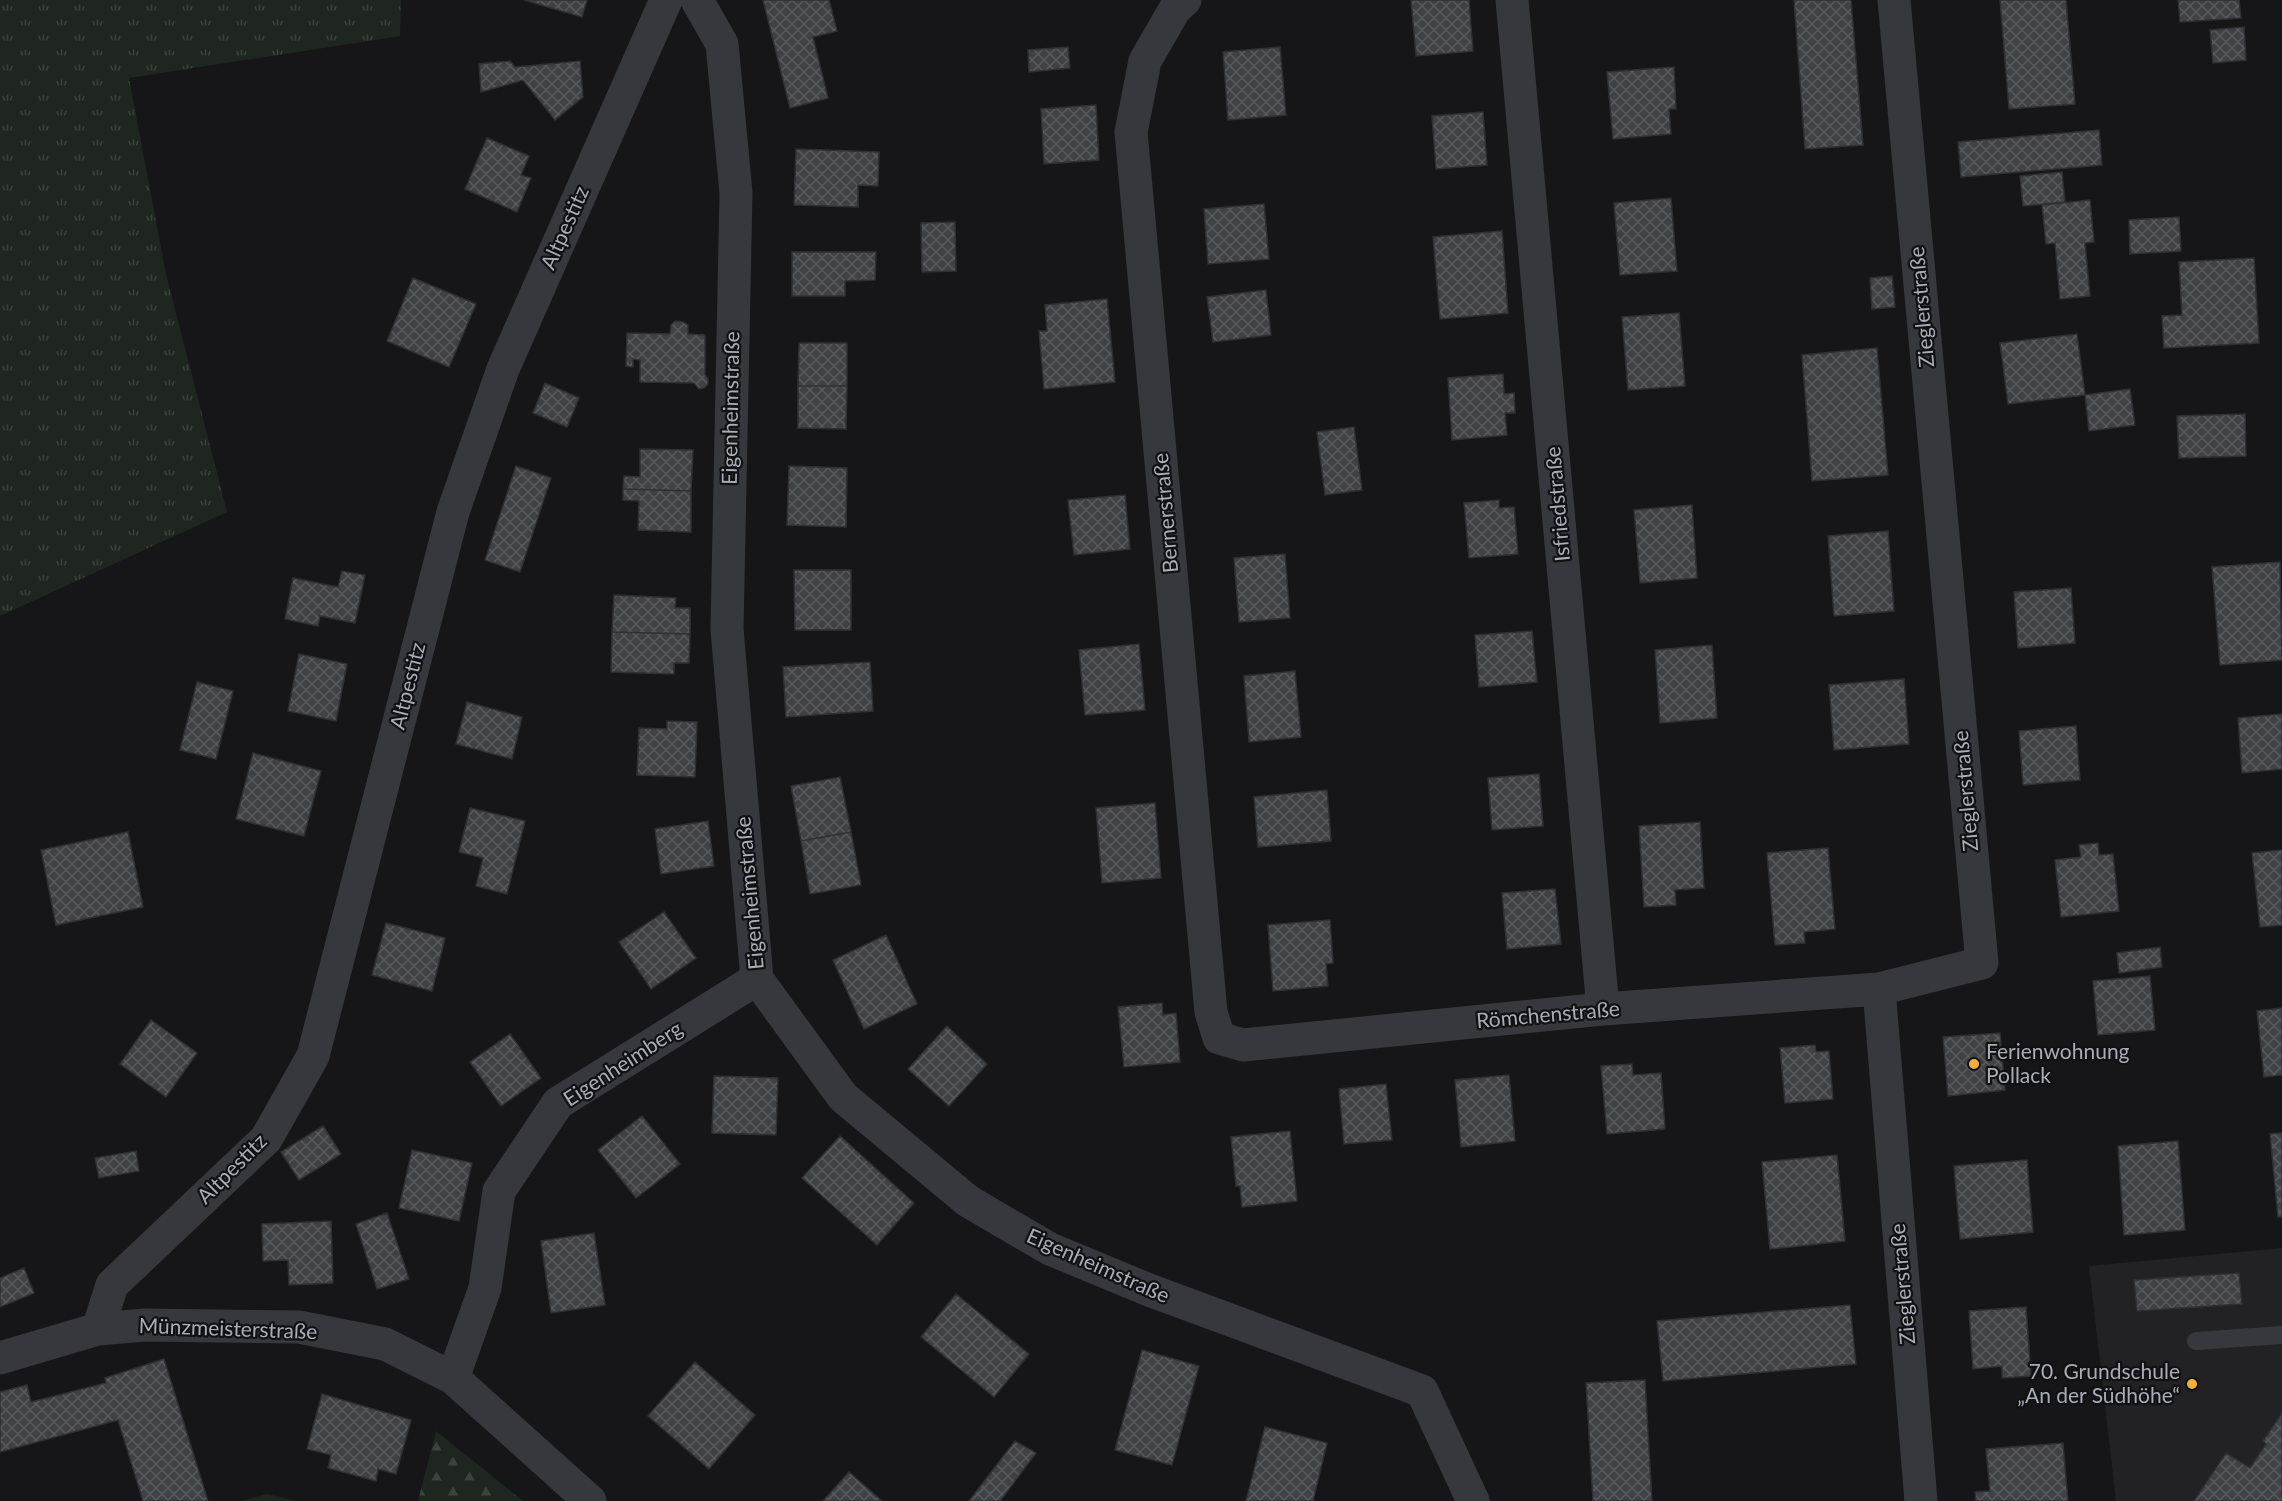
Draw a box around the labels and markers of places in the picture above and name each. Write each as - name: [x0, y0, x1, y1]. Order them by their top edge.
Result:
- place label: Ferienwohnung Pollack: [1986, 1038, 2130, 1087]
- marker: Ferienwohnung Pollack: [1967, 1057, 1981, 1071]
- place label: 70. Grundschule „An der Südhöhe“: [2017, 1358, 2180, 1407]
- marker: 70. Grundschule „An der Südhöhe“: [2185, 1377, 2199, 1391]

